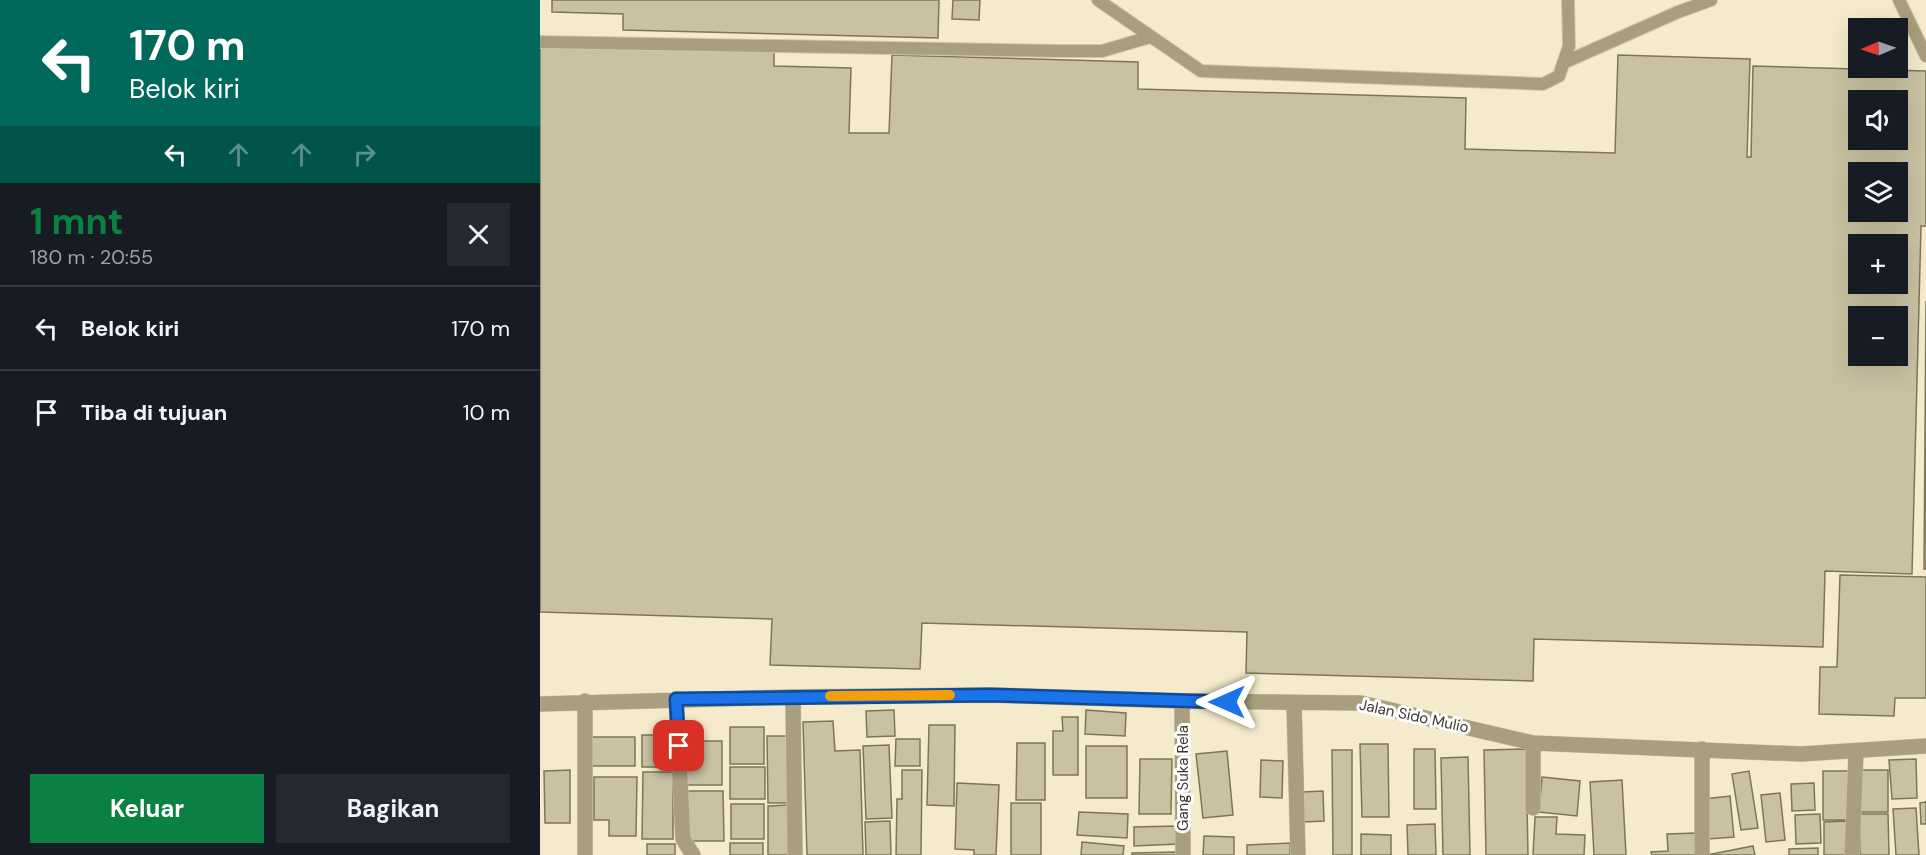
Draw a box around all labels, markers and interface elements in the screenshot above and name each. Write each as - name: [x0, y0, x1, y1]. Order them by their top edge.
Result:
- text: 170 m: [129, 18, 246, 73]
- north arrow: [1848, 18, 1908, 78]
- map controls: [1848, 18, 1908, 366]
- icon: left: [30, 24, 108, 102]
- text: Belok kiri: [129, 71, 240, 106]
- button: sound: [1848, 90, 1908, 150]
- icon: left: [159, 138, 192, 171]
- icon: ahead: [222, 138, 255, 171]
- icon: ahead: [285, 138, 318, 171]
- icon: right: [348, 138, 381, 171]
- button: layers: [1848, 162, 1908, 222]
- text: 1 mnt: [30, 198, 123, 245]
- button: close: [447, 203, 510, 266]
- button: +: [1848, 234, 1908, 294]
- text: 180 m · 20:55: [30, 244, 153, 270]
- button: −: [1848, 306, 1908, 366]
- icon: left: [30, 312, 63, 345]
- text: Belok kiri: [81, 314, 179, 343]
- text: 170 m: [451, 314, 510, 343]
- icon: arrive: [30, 396, 63, 429]
- text: Tiba di tujuan: [81, 398, 227, 427]
- text: 10 m: [463, 398, 510, 427]
- position arrow: [1195, 670, 1259, 734]
- street label: Jalan Sido Mulio: [1357, 695, 1471, 737]
- pin: [653, 720, 704, 771]
- street label: Gang Suka Rela: [1173, 725, 1193, 831]
- icon: arrive: [662, 729, 695, 762]
- button: Keluar: [30, 774, 264, 843]
- button: Bagikan: [276, 774, 510, 843]

